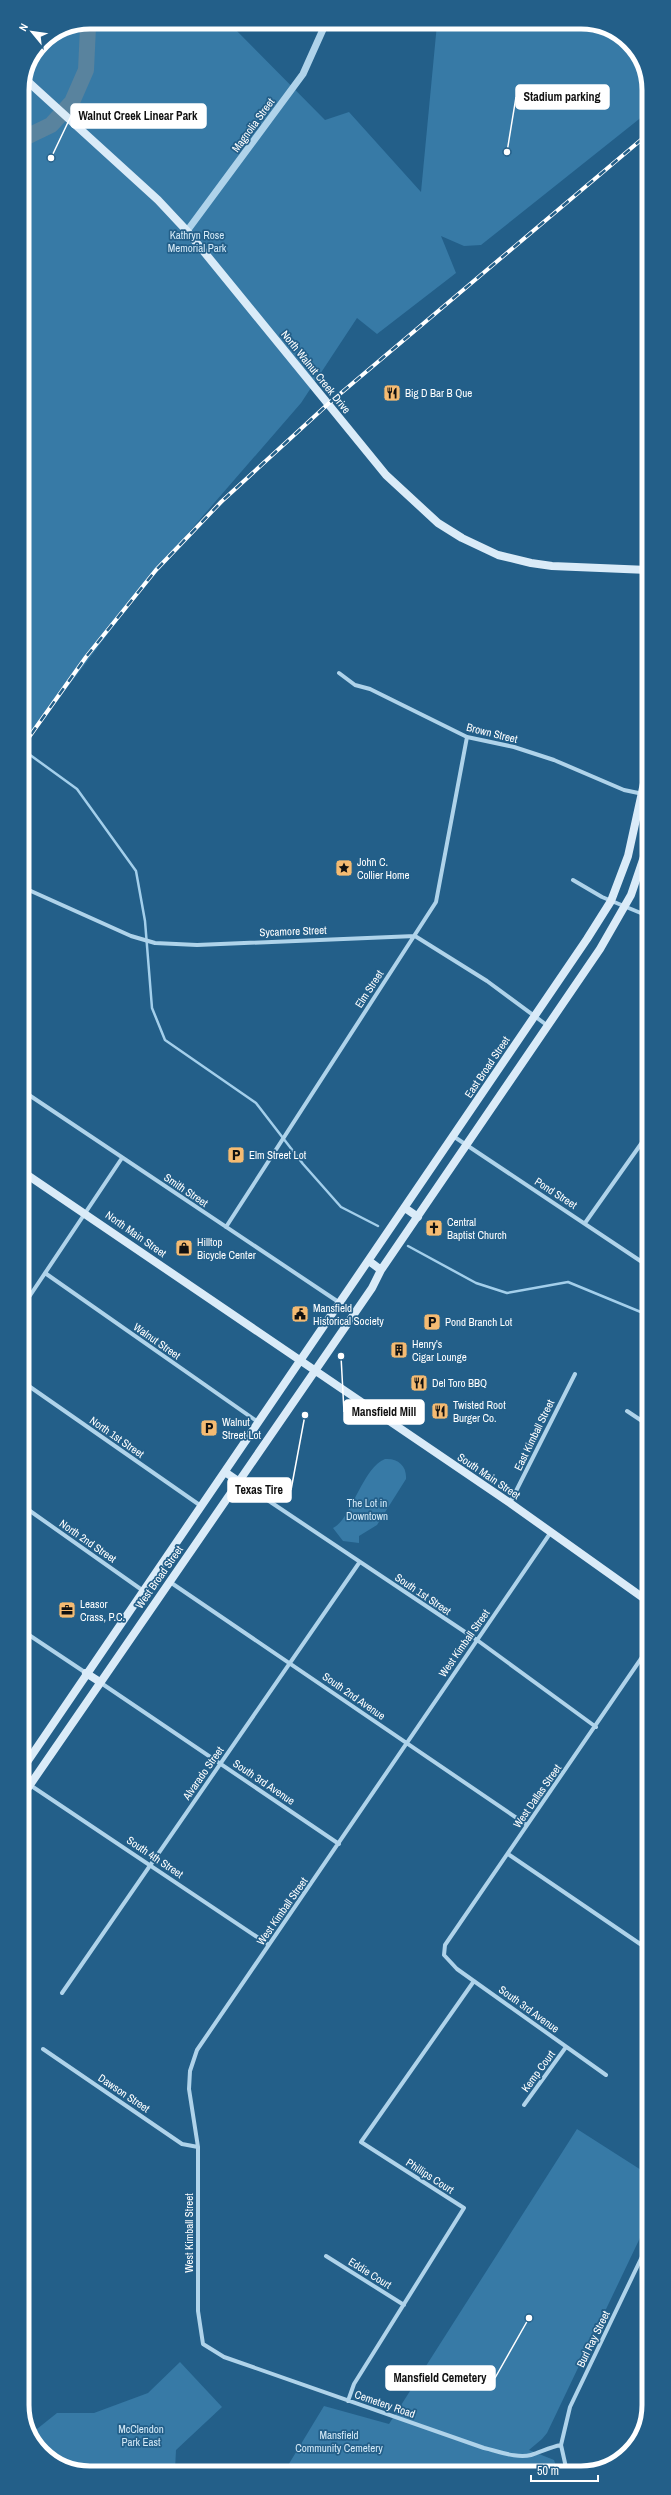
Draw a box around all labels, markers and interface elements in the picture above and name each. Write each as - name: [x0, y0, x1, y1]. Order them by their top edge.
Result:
- north arrow: [12, 12, 52, 52]
- text: N: [16, 21, 31, 33]
- callout: Stadium parking: [516, 85, 609, 109]
- text: Stadium parking: [523, 89, 601, 105]
- street label: Magnolia Street: [229, 95, 278, 155]
- callout: Walnut Creek Linear Park: [71, 104, 206, 128]
- text: Walnut Creek Linear Park: [79, 108, 198, 124]
- park label: Kathryn Rose Memorial Park: [168, 228, 227, 255]
- street label: North Walnut Creek Drive: [278, 328, 354, 416]
- restaurant icon: Big D Bar B Que: [382, 383, 402, 403]
- place label: Big D Bar B Que: [405, 386, 472, 400]
- street label: Brown Street: [465, 720, 519, 746]
- place label: John C. Collier Home: [357, 855, 410, 882]
- place icon: John C. Collier Home: [334, 858, 354, 878]
- street label: Sycamore Street: [259, 923, 327, 939]
- street label: Elm Street: [352, 967, 387, 1010]
- street label: East Broad Street: [461, 1033, 513, 1100]
- parking icon: Elm Street Lot: [226, 1145, 246, 1165]
- place label: Elm Street Lot: [249, 1148, 307, 1162]
- street label: Smith Street: [161, 1170, 211, 1210]
- street label: Pond Street: [532, 1174, 580, 1212]
- street label: North Main Street: [103, 1208, 170, 1260]
- place label: Central Baptist Church: [447, 1215, 507, 1242]
- church icon: Central Baptist Church: [424, 1218, 444, 1238]
- place label: Hilltop Bicycle Center: [197, 1235, 256, 1262]
- shop icon: Hilltop Bicycle Center: [174, 1238, 194, 1258]
- place label: Mansfield Historical Society: [313, 1301, 384, 1328]
- public building icon: Mansfield Historical Society: [290, 1304, 310, 1324]
- parking icon: Pond Branch Lot: [422, 1312, 442, 1332]
- place label: Pond Branch Lot: [445, 1315, 513, 1329]
- street label: Walnut Street: [131, 1320, 184, 1363]
- place label: Henry's Cigar Lounge: [412, 1337, 467, 1364]
- building icon: Henry's Cigar Lounge: [389, 1340, 409, 1360]
- restaurant icon: Del Toro BBQ: [409, 1373, 429, 1393]
- place label: Del Toro BBQ: [432, 1376, 487, 1390]
- street label: East Kimball Street: [511, 1397, 557, 1473]
- place label: Twisted Root Burger Co.: [453, 1398, 506, 1425]
- callout: Mansfield Mill: [344, 1400, 424, 1424]
- restaurant icon: Twisted Root Burger Co.: [430, 1401, 450, 1421]
- text: Mansfield Mill: [352, 1404, 417, 1420]
- street label: North 1st Street: [87, 1413, 147, 1461]
- place label: Walnut Street Lot: [222, 1415, 262, 1442]
- parking icon: Walnut Street Lot: [199, 1418, 219, 1438]
- street label: South Main Street: [455, 1450, 523, 1502]
- callout: Texas Tire: [228, 1478, 291, 1502]
- text: Texas Tire: [235, 1482, 283, 1498]
- park label: The Lot in Downtown: [346, 1496, 388, 1523]
- street label: North 2nd Street: [57, 1516, 120, 1566]
- street label: West Broad Street: [132, 1542, 186, 1611]
- street label: South 1st Street: [392, 1570, 454, 1618]
- place label: Leasor Crass, P.C.: [80, 1597, 125, 1624]
- office icon: Leasor Crass, P.C.: [57, 1600, 77, 1620]
- street label: West Kimball Street: [435, 1606, 493, 1680]
- street label: South 2nd Avenue: [320, 1669, 388, 1723]
- street label: Alvarado Street: [179, 1743, 227, 1803]
- street label: South 3rd Avenue: [230, 1756, 298, 1808]
- street label: West Dallas Street: [510, 1761, 564, 1831]
- street label: South 4th Street: [124, 1833, 186, 1881]
- street label: West Kimball Street: [253, 1874, 311, 1948]
- street label: South 3rd Avenue: [496, 1982, 562, 2036]
- street label: Kemp Court: [518, 2047, 558, 2095]
- street label: Dawson Street: [96, 2071, 153, 2116]
- street label: Phillips Court: [403, 2155, 457, 2197]
- street label: West Kimball Street: [182, 2193, 196, 2273]
- street label: Eddie Court: [346, 2254, 395, 2292]
- street label: Burl Ray Street: [573, 2308, 613, 2370]
- callout: Mansfield Cemetery: [386, 2366, 495, 2390]
- text: Mansfield Cemetery: [394, 2370, 487, 2386]
- street label: Cemetery Road: [353, 2387, 417, 2421]
- park label: McClendon Park East: [118, 2422, 164, 2449]
- park label: Mansfield Community Cemetery: [295, 2428, 383, 2455]
- scale bar: [531, 2457, 598, 2483]
- text: 50 m: [537, 2463, 559, 2479]

